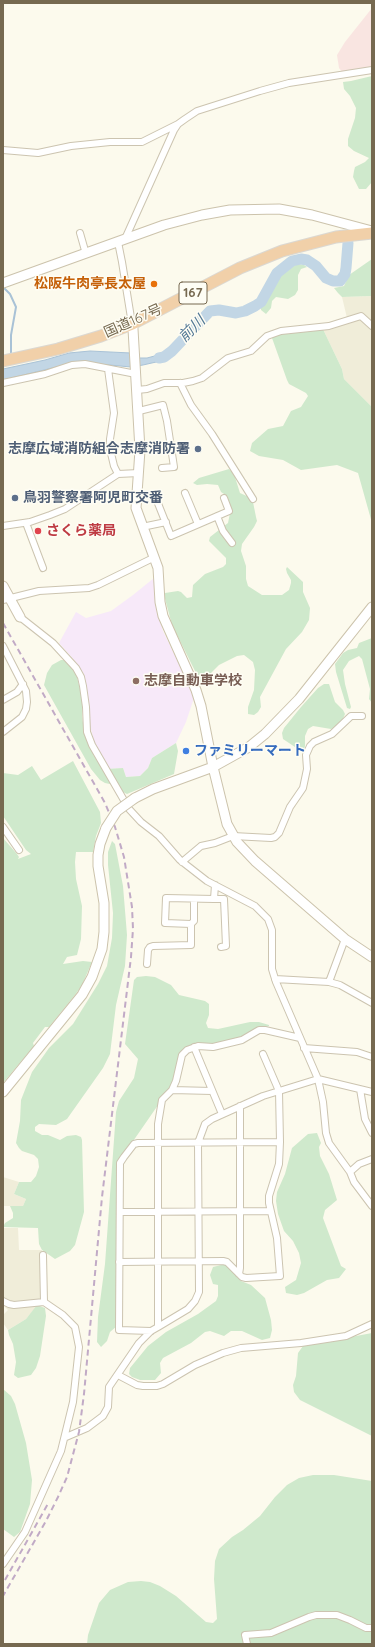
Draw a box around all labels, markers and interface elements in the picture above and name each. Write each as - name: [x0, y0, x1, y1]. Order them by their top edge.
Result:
- place label: 松阪牛肉亭長太屋: [34, 276, 146, 292]
- marker: 松阪牛肉亭長太屋: [149, 279, 159, 289]
- road number: 167: [179, 282, 207, 304]
- street label: 国道167号: [101, 301, 165, 341]
- water label: 前川: [175, 312, 209, 346]
- place label: 志摩広域消防組合志摩消防署: [8, 441, 190, 457]
- marker: 志摩広域消防組合志摩消防署: [193, 444, 203, 454]
- place label: 鳥羽警察署阿児町交番: [23, 490, 163, 506]
- marker: 鳥羽警察署阿児町交番: [10, 493, 20, 503]
- place label: さくら薬局: [46, 523, 116, 539]
- marker: さくら薬局: [33, 526, 43, 536]
- place label: 志摩自動車学校: [144, 673, 242, 689]
- marker: 志摩自動車学校: [131, 676, 141, 686]
- place label: ファミリーマート: [194, 743, 306, 759]
- marker: ファミリーマート: [181, 746, 191, 756]

